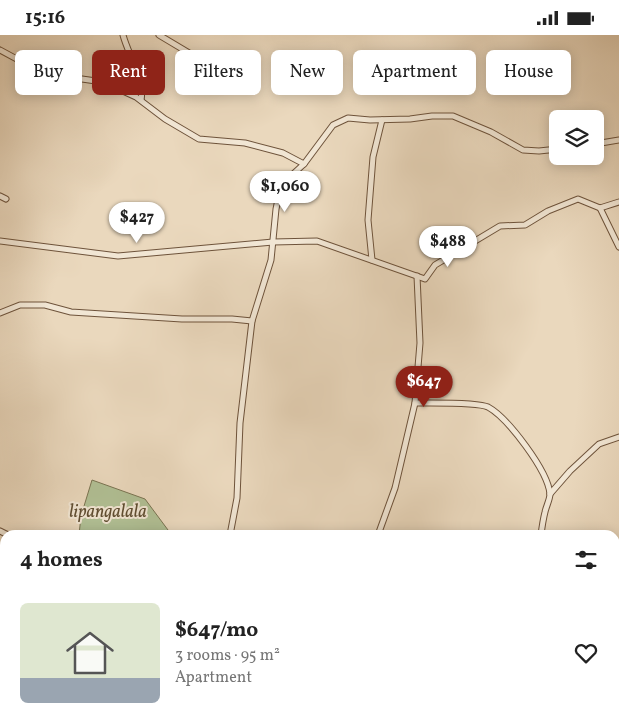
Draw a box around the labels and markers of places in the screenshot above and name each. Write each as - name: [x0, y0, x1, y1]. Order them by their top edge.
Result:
- pin: $1,060: [244, 171, 326, 213]
- pin: $427: [107, 201, 167, 244]
- pin: $488: [418, 225, 478, 268]
- pin: $647: [394, 365, 454, 408]

